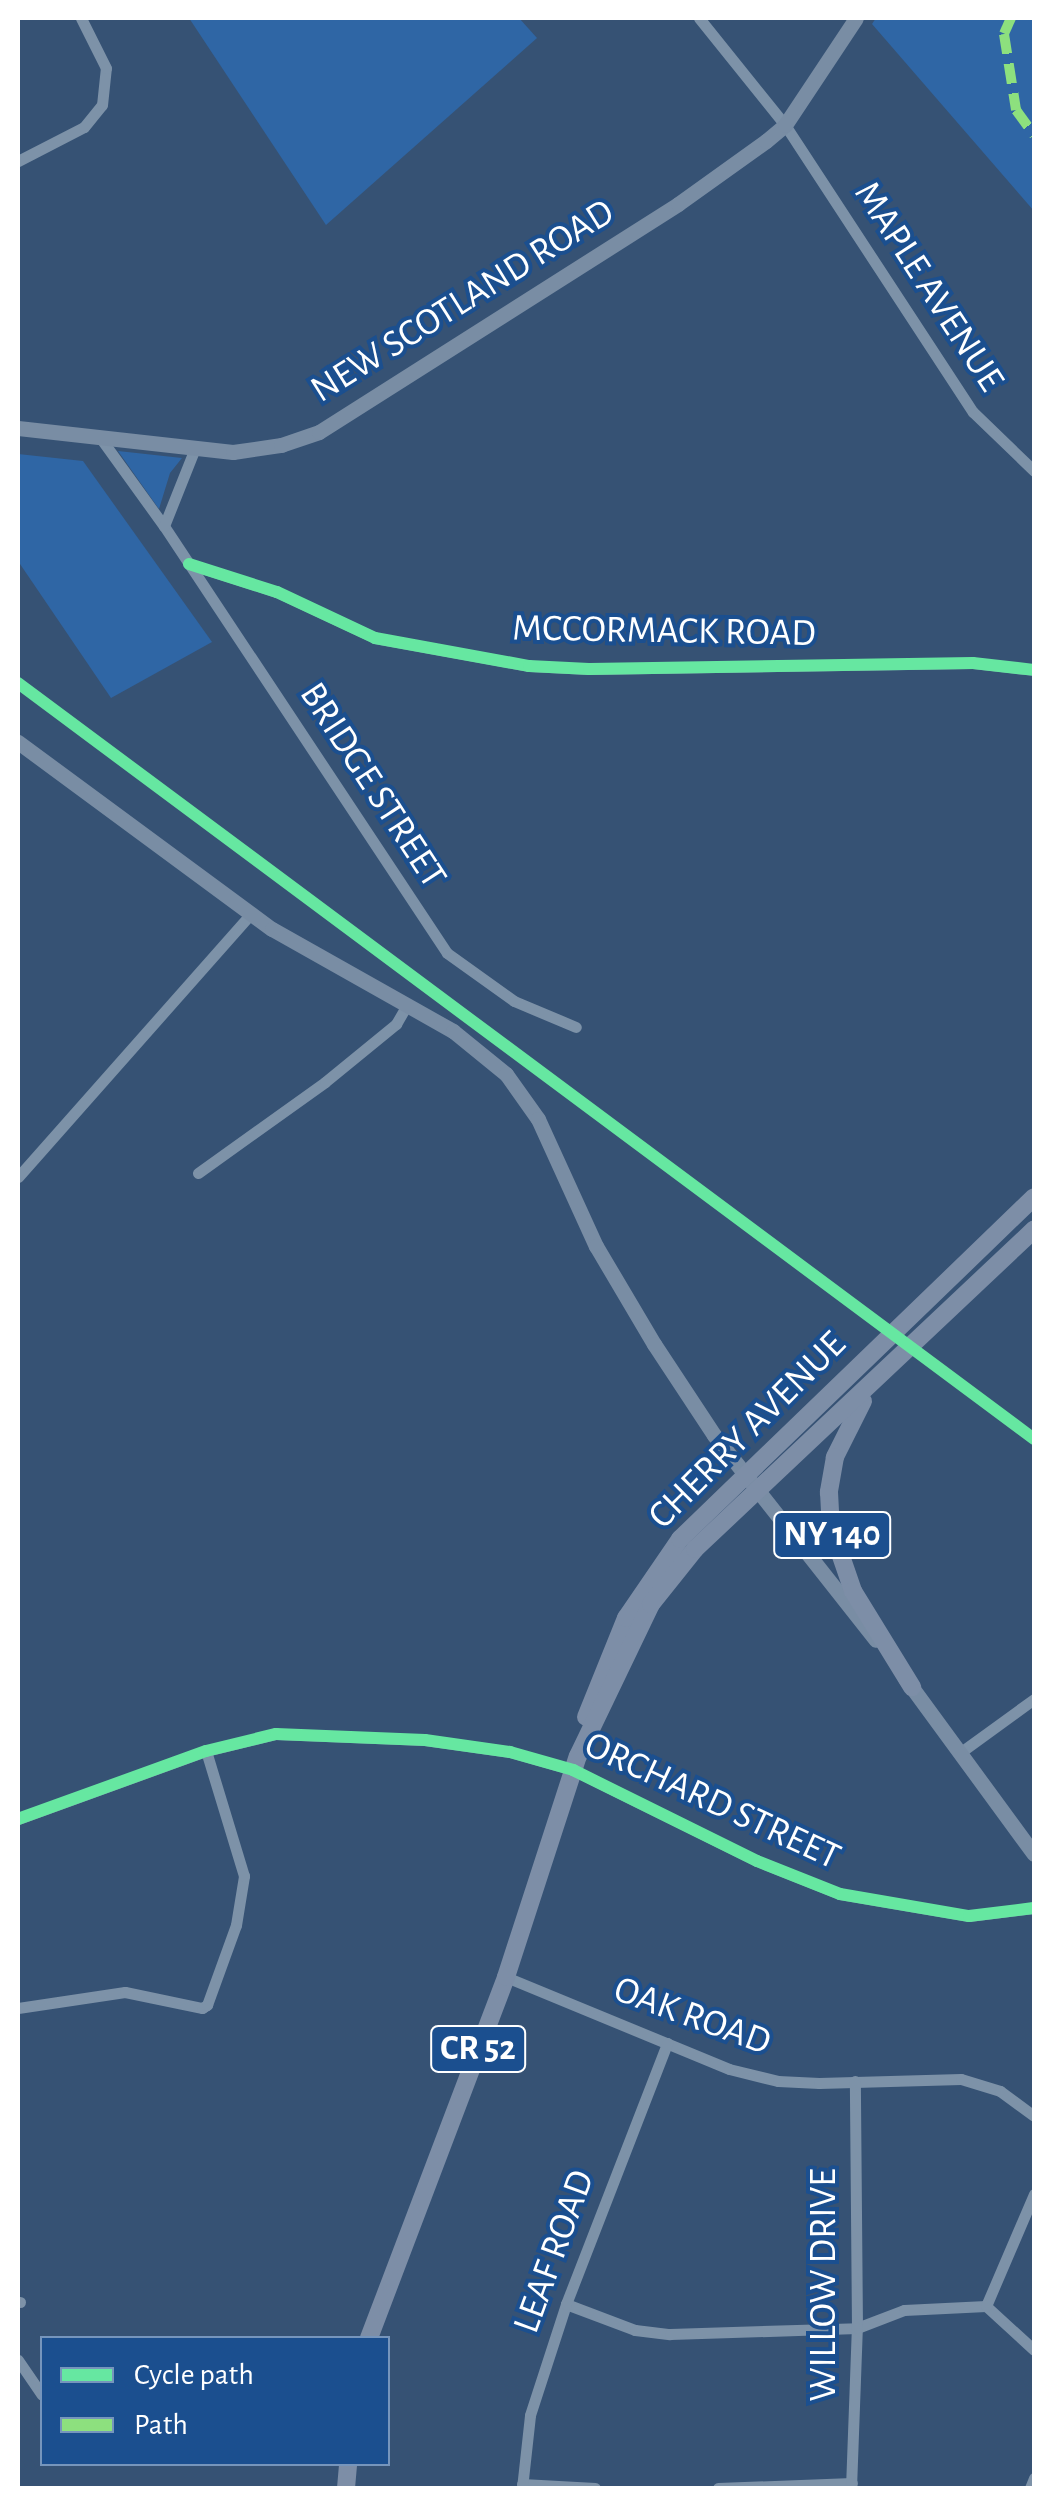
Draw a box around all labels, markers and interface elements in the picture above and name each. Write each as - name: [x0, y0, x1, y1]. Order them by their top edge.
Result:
- street label: MAPLE AVENUE: [843, 174, 1013, 400]
- street label: NEW SCOTLAND ROAD: [303, 190, 623, 414]
- street label: MCCORMACK ROAD: [512, 607, 816, 657]
- street label: BRIDGE STREET: [289, 675, 455, 897]
- street label: CHERRY AVENUE: [640, 1323, 856, 1539]
- road number: NY 140: [772, 1505, 892, 1565]
- street label: ORCHARD STREET: [577, 1723, 847, 1881]
- street label: OAK ROAD: [607, 1968, 777, 2066]
- road number: CR 52: [428, 2019, 528, 2079]
- street label: LEAF ROAD: [505, 2164, 605, 2340]
- street label: WILLOW DRIVE: [802, 2168, 848, 2402]
- legend: [40, 2336, 390, 2466]
- text: Cycle path: [134, 2360, 254, 2390]
- text: Path: [134, 2410, 188, 2440]

